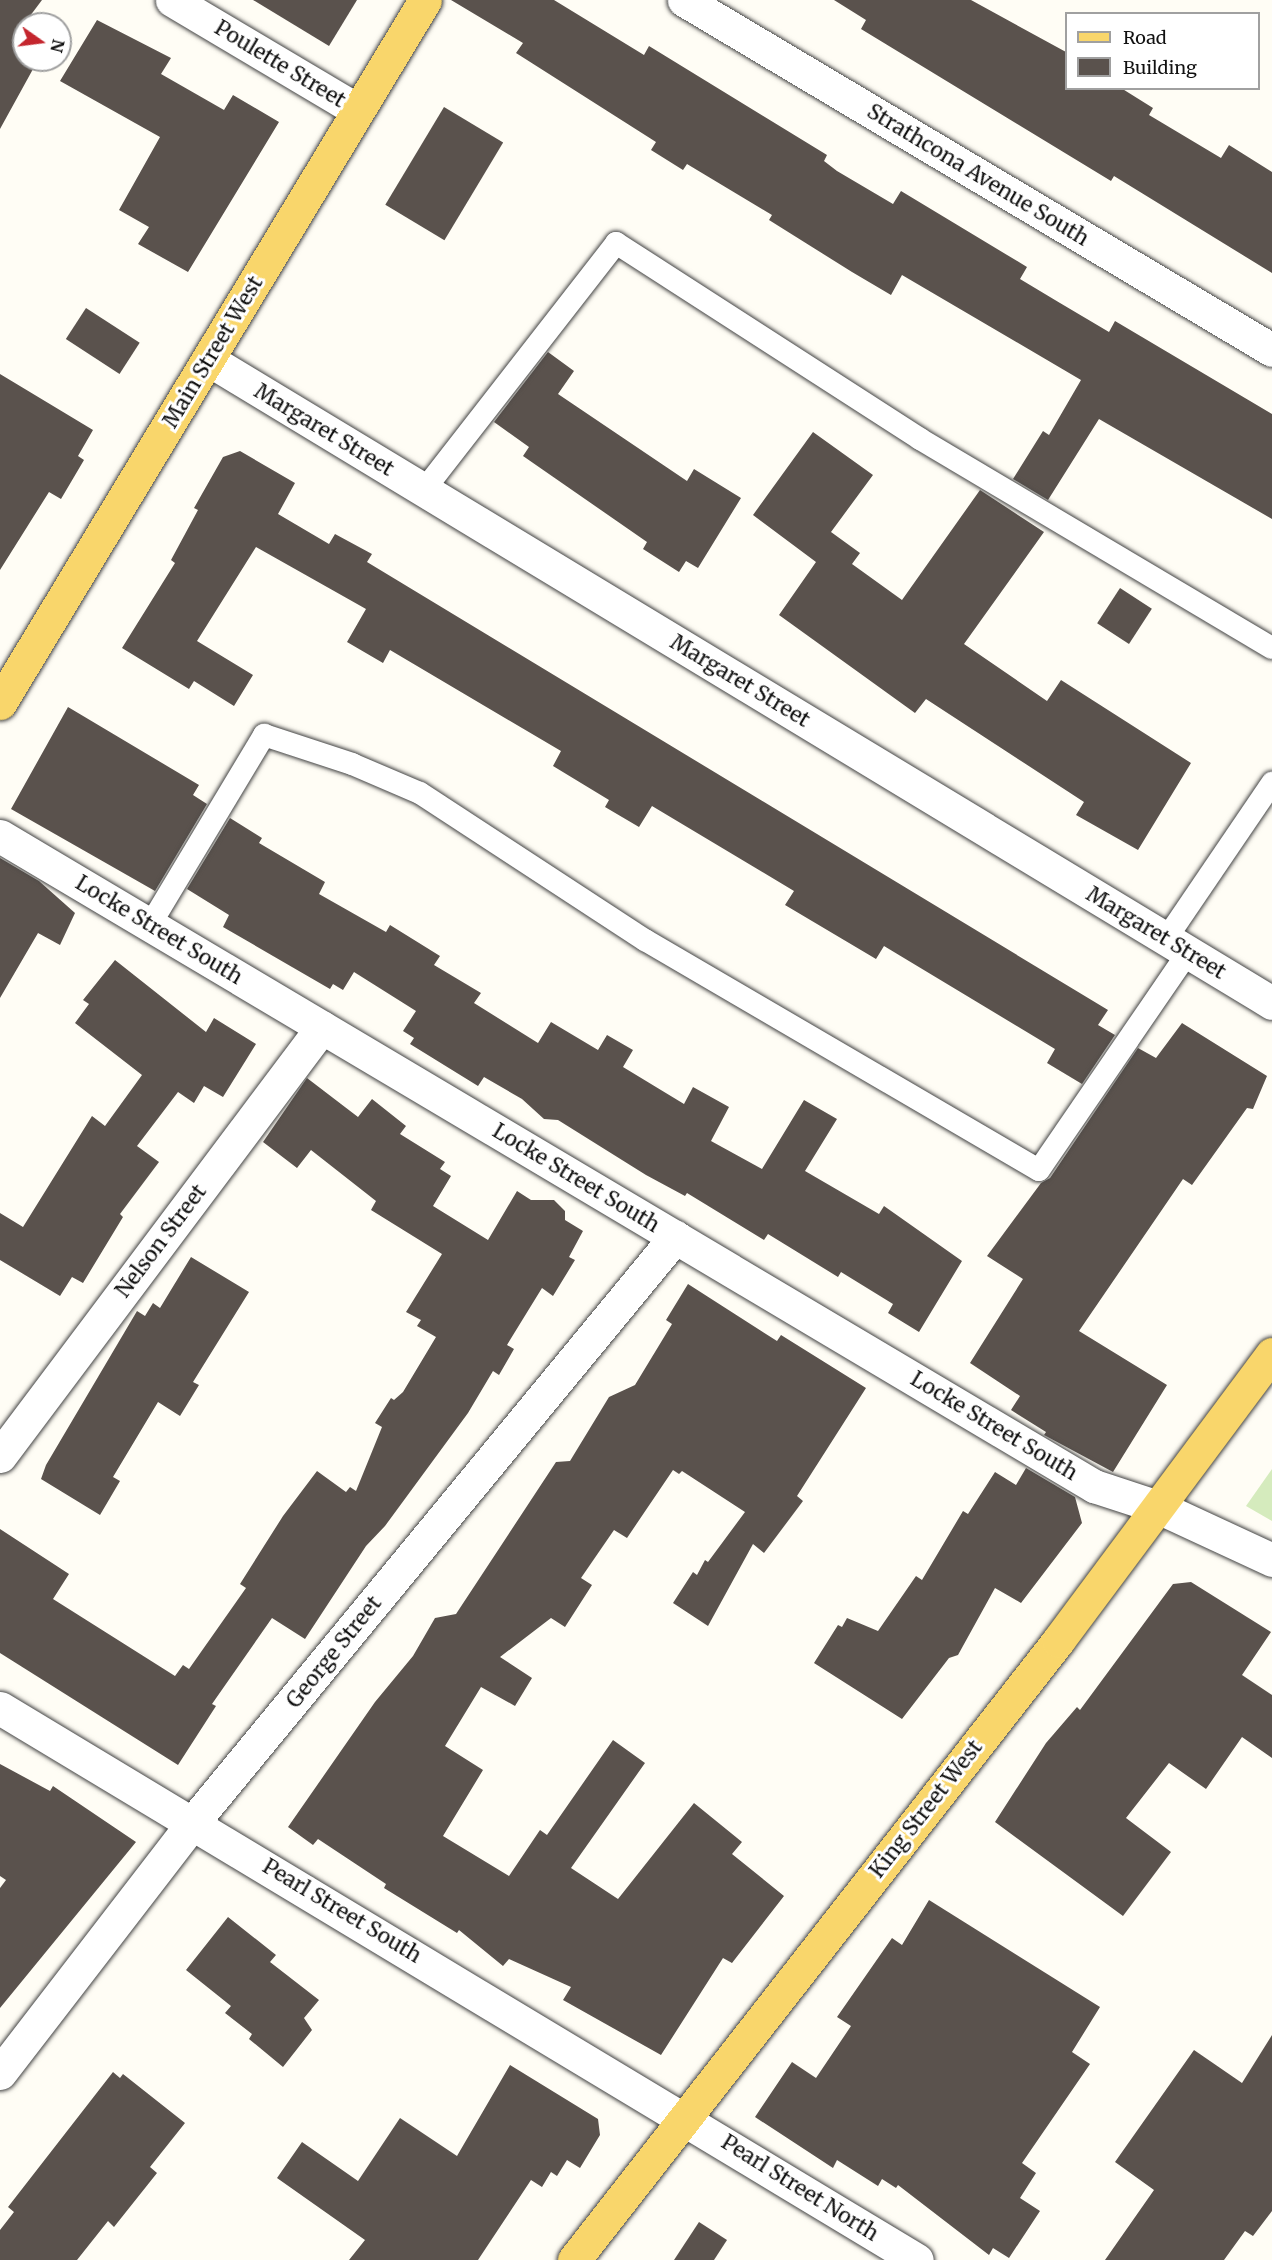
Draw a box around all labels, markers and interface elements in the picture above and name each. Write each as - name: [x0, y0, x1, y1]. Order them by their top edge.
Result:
- north arrow: [12, 12, 72, 72]
- legend: [1065, 12, 1260, 90]
- street label: Poulette Street: [210, 15, 350, 113]
- text: Road: [1123, 26, 1167, 49]
- text: N: [46, 37, 69, 54]
- text: Building: [1123, 56, 1197, 79]
- street label: Strathcona Avenue South: [863, 99, 1093, 251]
- street label: Main Street West: [158, 272, 268, 432]
- street label: Margaret Street: [250, 378, 398, 482]
- street label: Margaret Street: [666, 629, 814, 733]
- street label: Locke Street South: [71, 870, 247, 990]
- street label: Margaret Street: [1082, 881, 1230, 985]
- street label: Locke Street South: [488, 1118, 664, 1238]
- street label: Nelson Street: [110, 1179, 212, 1303]
- street label: Locke Street South: [906, 1366, 1082, 1486]
- street label: George Street: [281, 1591, 387, 1713]
- street label: King Street West: [864, 1735, 988, 1883]
- street label: Pearl Street South: [258, 1854, 426, 1968]
- street label: Pearl Street North: [717, 2129, 883, 2247]

